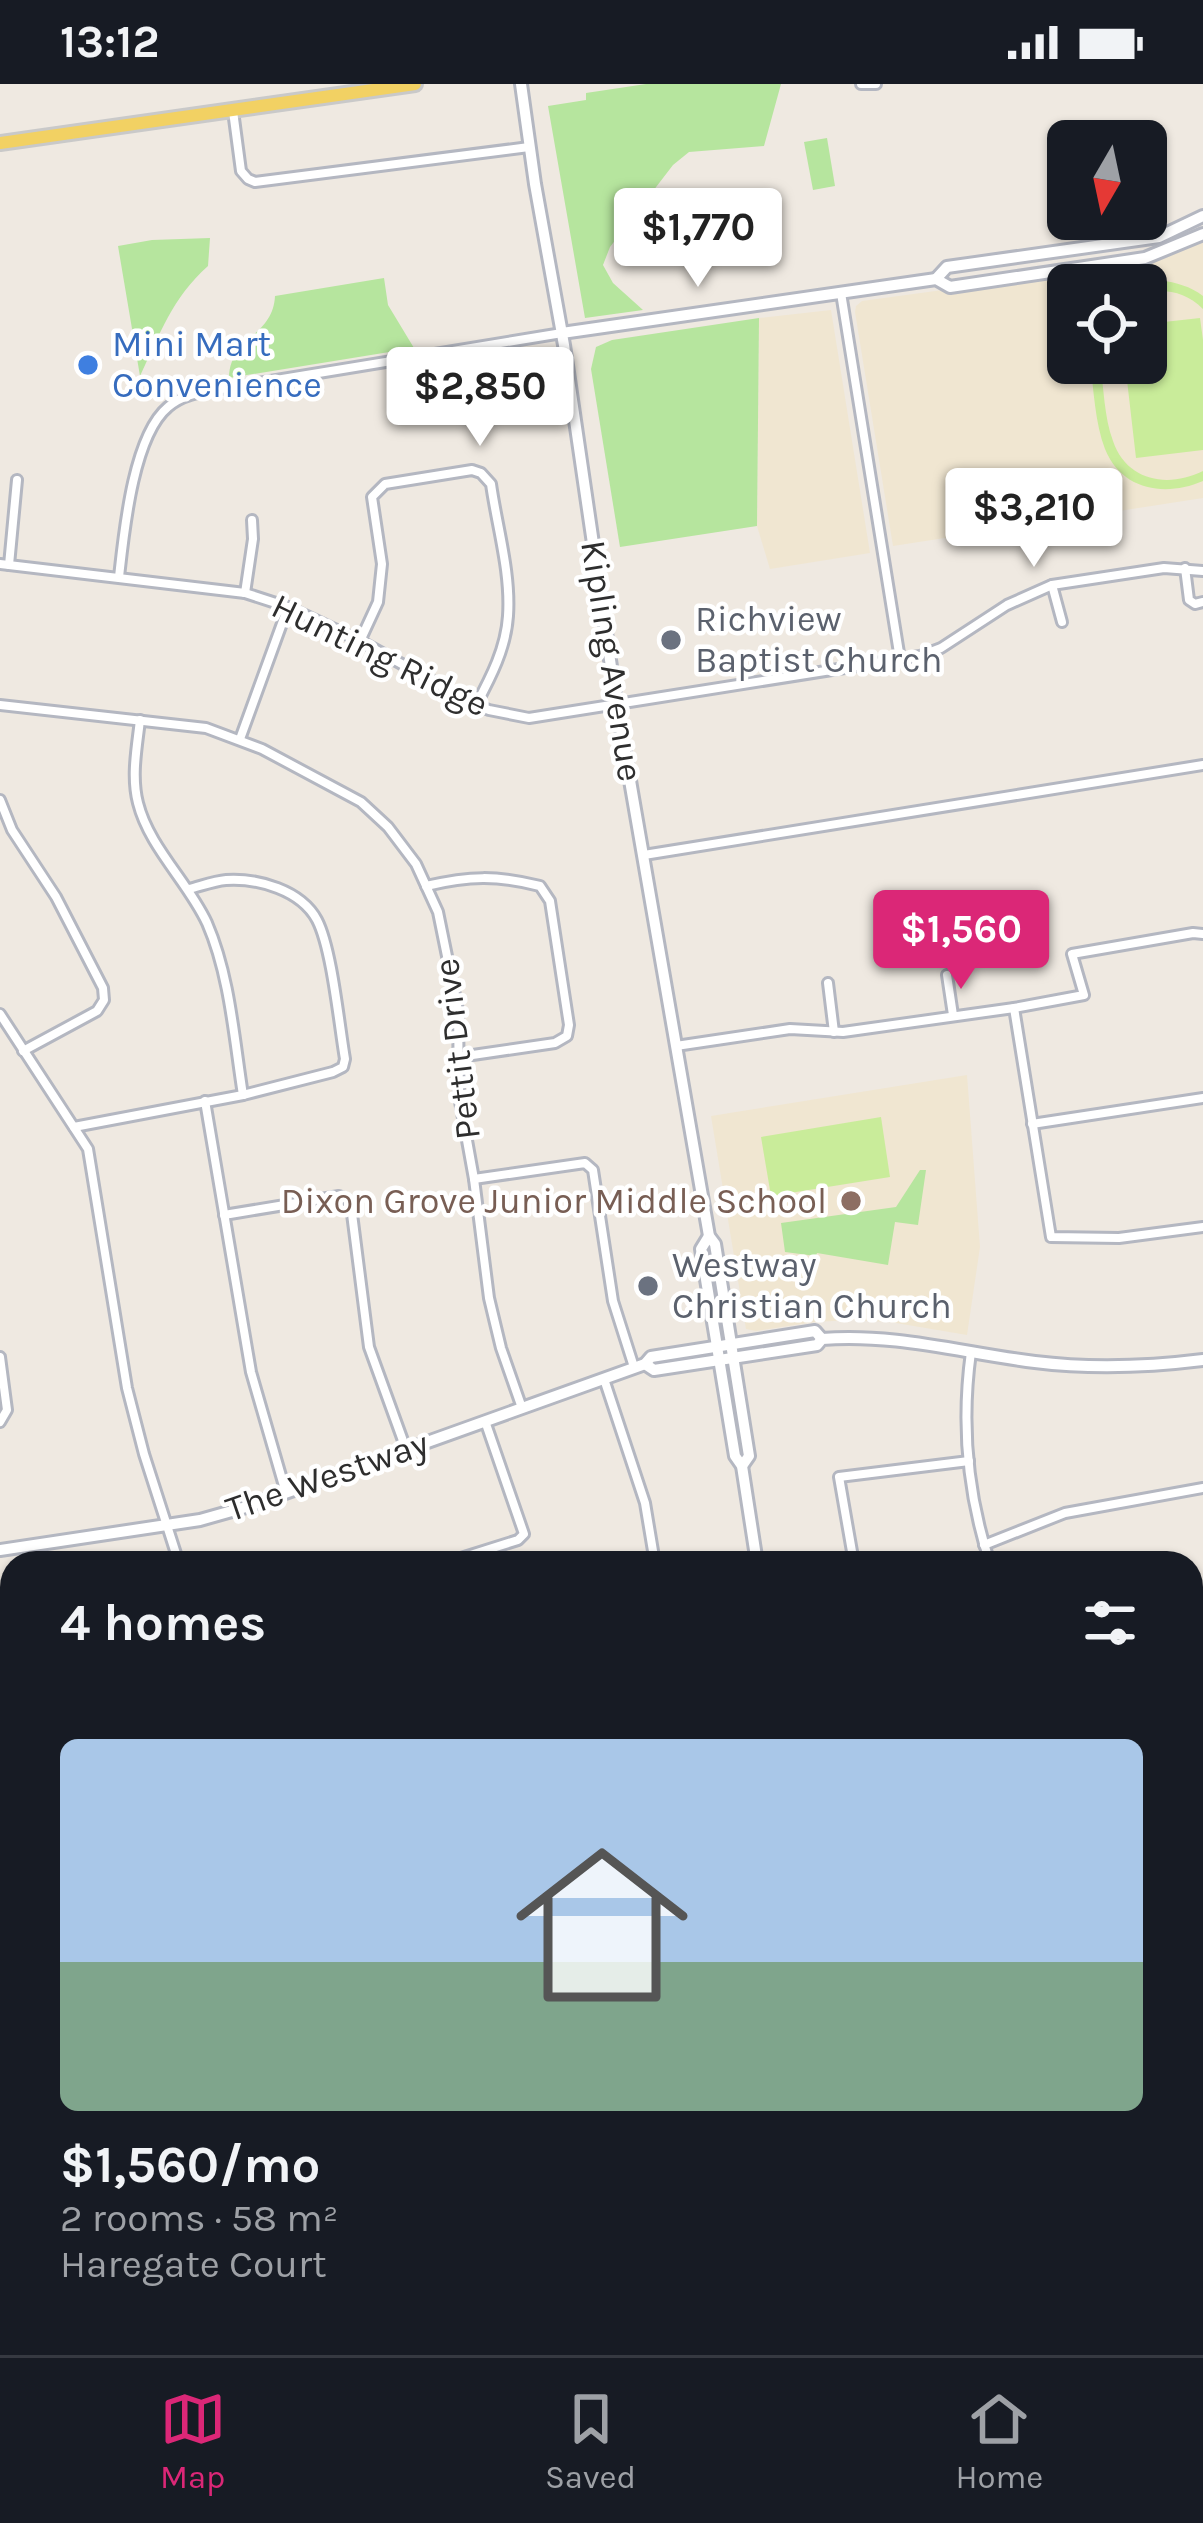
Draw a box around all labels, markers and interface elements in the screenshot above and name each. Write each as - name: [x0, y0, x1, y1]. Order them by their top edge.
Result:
- text: 13:12: [60, 16, 159, 68]
- north arrow: [1047, 120, 1167, 240]
- map controls: [1047, 120, 1167, 384]
- pin: $1,770: [600, 188, 796, 290]
- text: $1,770: [641, 204, 755, 250]
- button: locate: [1047, 264, 1167, 384]
- place label: Mini Mart Convenience: [112, 323, 322, 406]
- pin: $2,850: [382, 347, 578, 449]
- marker: Mini Mart Convenience: [75, 352, 101, 378]
- text: $2,850: [414, 363, 546, 409]
- pin: $3,210: [936, 468, 1132, 570]
- text: $3,210: [972, 484, 1096, 530]
- street label: Kipling Avenue: [572, 537, 652, 785]
- street label: Hunting Ridge: [265, 585, 495, 725]
- place label: Richview Baptist Church: [695, 598, 942, 681]
- marker: Richview Baptist Church: [658, 627, 684, 653]
- pin: $1,560: [863, 890, 1059, 992]
- text: $1,560: [900, 906, 1022, 952]
- street label: Pettit Drive: [425, 956, 489, 1142]
- place label: Dixon Grove Junior Middle School: [281, 1180, 827, 1222]
- marker: Dixon Grove Junior Middle School: [838, 1188, 864, 1214]
- place label: Westway Christian Church: [672, 1244, 952, 1327]
- marker: Westway Christian Church: [635, 1273, 661, 1299]
- street label: The Westway: [220, 1422, 434, 1530]
- icon: filters: [1077, 1590, 1143, 1656]
- text: 4 homes: [60, 1593, 266, 1653]
- icon: home: [494, 1817, 710, 2033]
- text: $1,560/mo: [60, 2135, 320, 2195]
- text: 2 rooms · 58 m²: [60, 2195, 338, 2241]
- text: Haregate Court: [60, 2241, 327, 2287]
- tab: Map: [160, 2386, 226, 2496]
- tab: Saved: [545, 2386, 636, 2496]
- tab: Home: [955, 2386, 1043, 2496]

